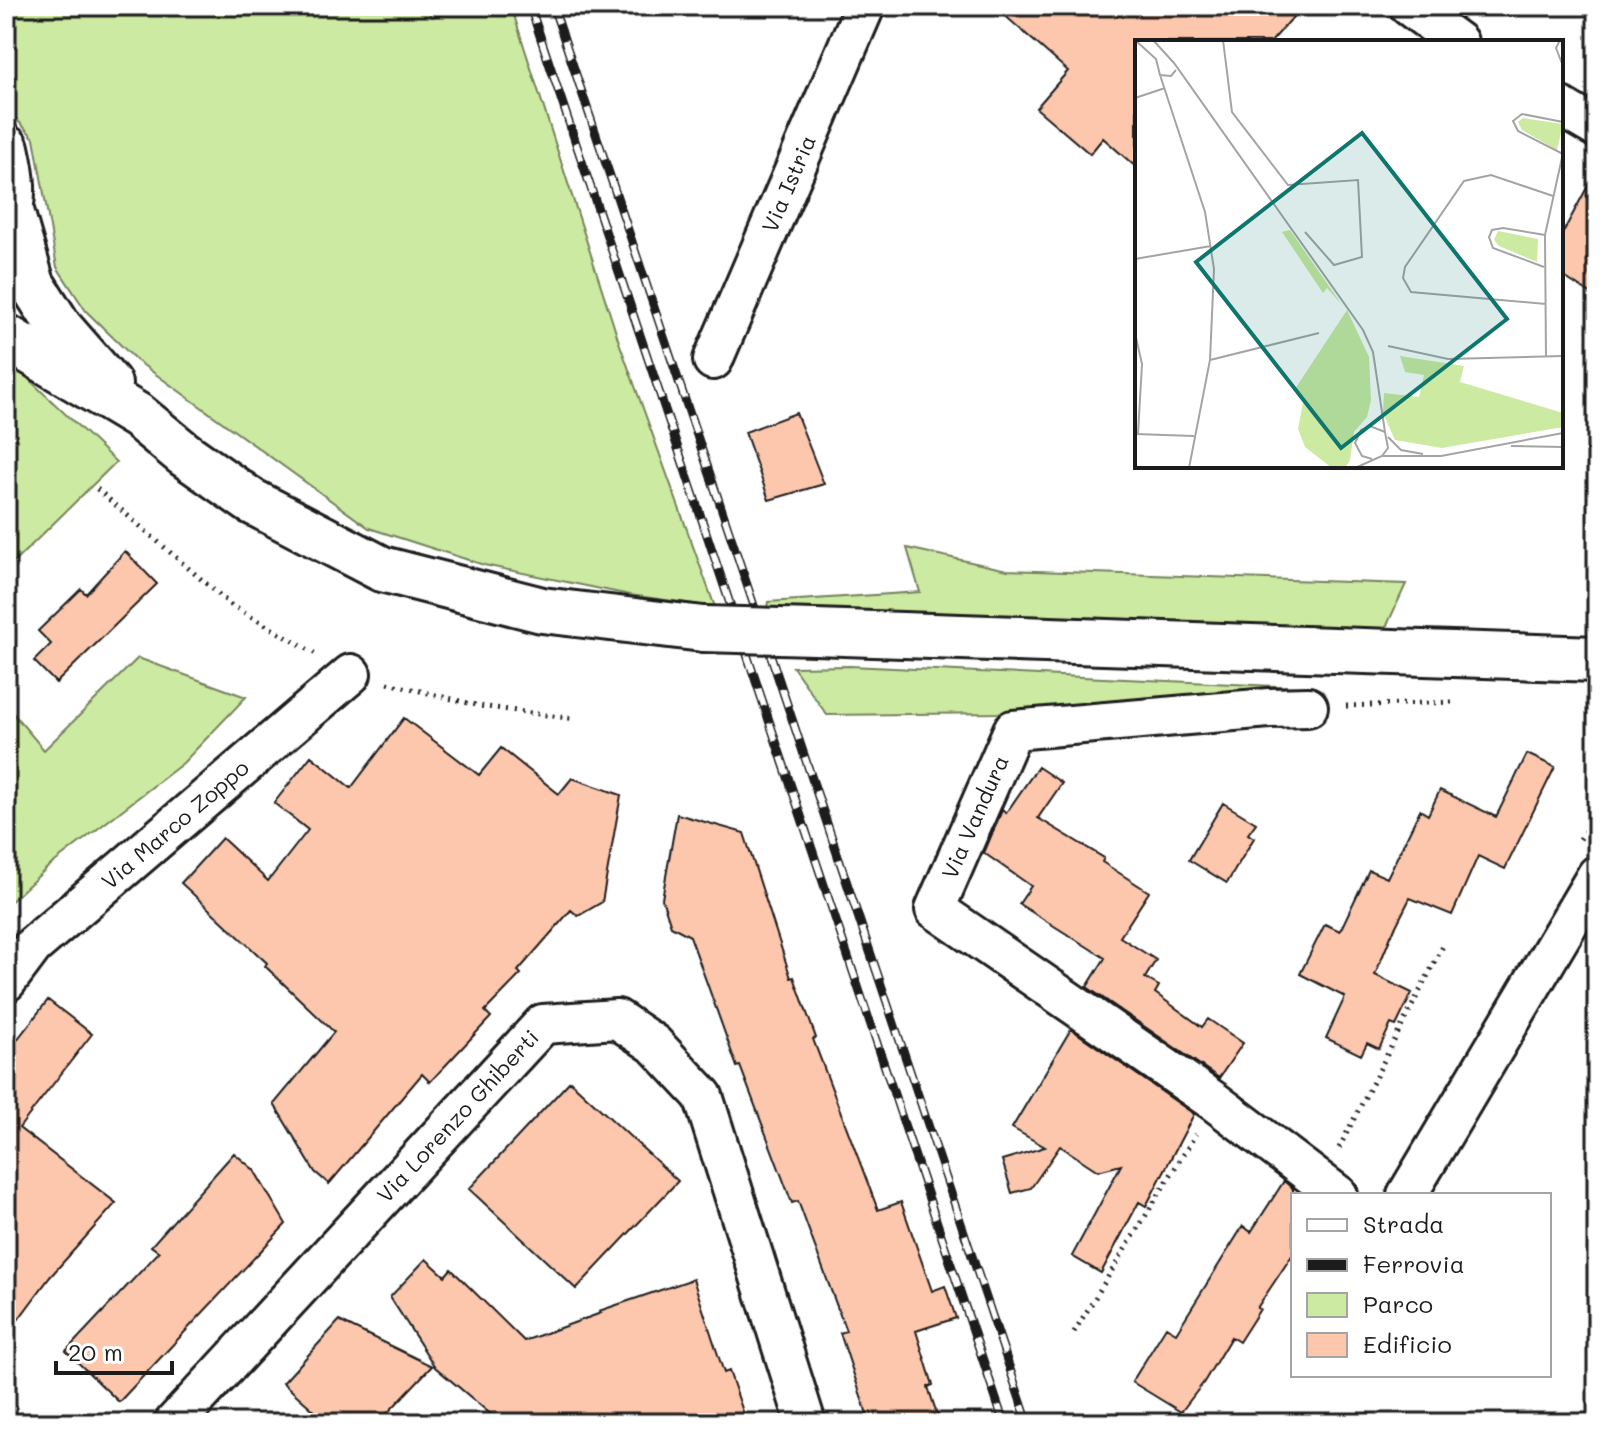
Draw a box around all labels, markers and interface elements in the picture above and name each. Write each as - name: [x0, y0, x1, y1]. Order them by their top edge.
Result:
- inset map: [1135, 40, 1563, 468]
- street label: Via Istria: [755, 130, 822, 237]
- street label: Via Vandura: [934, 750, 1015, 883]
- street label: Via Marco Zoppo: [95, 753, 255, 895]
- street label: Via Lorenzo Ghiberti: [370, 1023, 545, 1209]
- legend: [1291, 1193, 1551, 1377]
- text: Strada: [1363, 1208, 1444, 1239]
- text: Ferrovia: [1363, 1248, 1465, 1279]
- text: Parco: [1363, 1288, 1433, 1319]
- scale bar: [56, 1325, 172, 1375]
- text: Edificio: [1363, 1328, 1452, 1359]
- text: 20 m: [68, 1336, 123, 1367]

